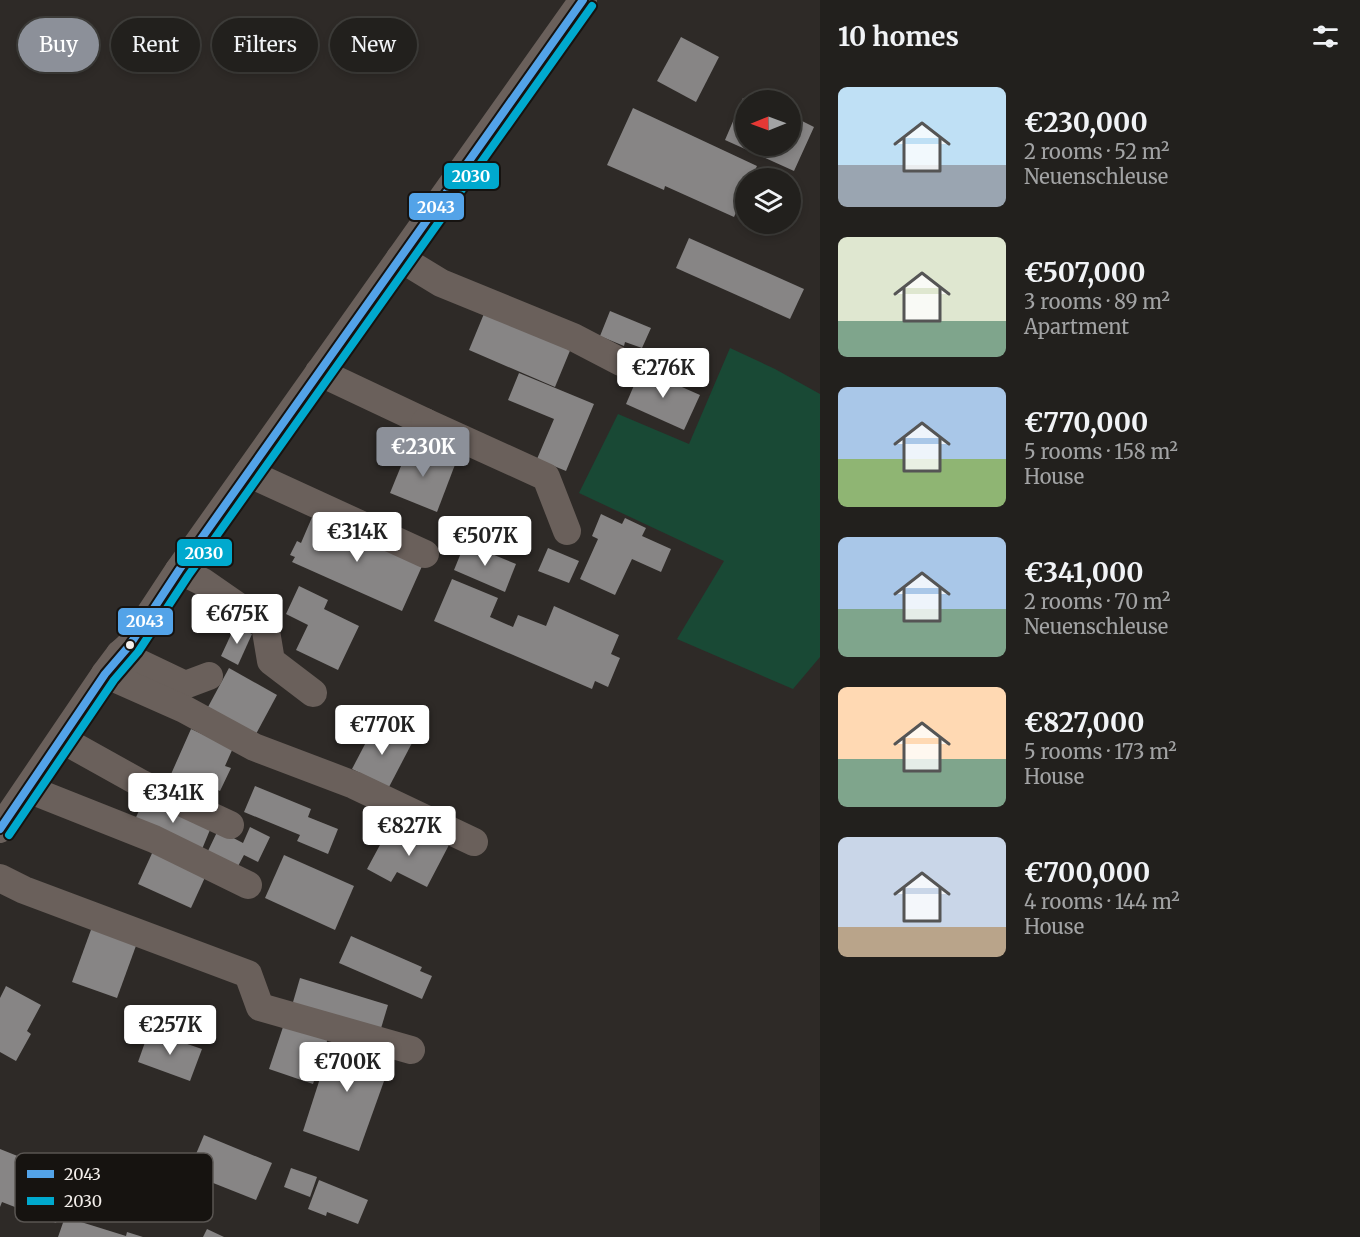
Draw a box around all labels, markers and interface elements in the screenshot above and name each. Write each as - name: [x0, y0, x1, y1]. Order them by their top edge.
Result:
- chip: Buy: [18, 18, 99, 72]
- chip: Rent: [111, 18, 200, 72]
- chip: Filters: [212, 18, 318, 72]
- chip: New: [330, 18, 417, 72]
- text: 10 homes: [838, 20, 959, 53]
- icon: filters: [1309, 20, 1342, 53]
- north arrow: [735, 90, 801, 156]
- map controls: [735, 90, 801, 234]
- text: €230,000: [1024, 106, 1148, 139]
- icon: home: [886, 111, 958, 183]
- text: 2 rooms · 52 m²: [1024, 139, 1169, 164]
- line badge: 2030: [443, 162, 500, 190]
- text: Neuenschleuse: [1024, 164, 1168, 189]
- text: 2030: [452, 166, 490, 186]
- button: layers: [735, 168, 801, 234]
- line badge: 2043: [408, 192, 465, 221]
- text: 2043: [417, 197, 455, 217]
- text: €507,000: [1024, 256, 1145, 289]
- icon: home: [886, 261, 958, 333]
- text: 3 rooms · 89 m²: [1024, 289, 1170, 314]
- text: Apartment: [1024, 314, 1129, 339]
- pin: €276K: [621, 348, 705, 399]
- text: €276K: [631, 355, 695, 380]
- text: €770,000: [1024, 406, 1148, 439]
- icon: home: [886, 411, 958, 483]
- pin: €230K: [381, 427, 465, 478]
- text: €230K: [390, 434, 456, 459]
- text: 5 rooms · 158 m²: [1024, 439, 1178, 464]
- text: House: [1024, 464, 1084, 489]
- pin: €314K: [315, 512, 399, 563]
- pin: €507K: [443, 516, 527, 567]
- text: €314K: [326, 519, 388, 544]
- text: €507K: [452, 523, 518, 548]
- line badge: 2030: [176, 538, 233, 567]
- text: 2030: [185, 543, 223, 563]
- text: €341,000: [1024, 556, 1144, 589]
- icon: home: [886, 561, 958, 633]
- text: 2 rooms · 70 m²: [1024, 589, 1170, 614]
- pin: €675K: [195, 594, 279, 645]
- text: €675K: [206, 601, 268, 626]
- line badge: 2043: [117, 607, 174, 636]
- text: 2043: [126, 611, 164, 631]
- text: Neuenschleuse: [1024, 614, 1168, 639]
- unlabelled marker: [124, 639, 136, 651]
- pin: €770K: [340, 705, 424, 756]
- text: €827,000: [1024, 706, 1144, 739]
- icon: home: [886, 711, 958, 783]
- text: €770K: [349, 712, 415, 737]
- text: 5 rooms · 173 m²: [1024, 739, 1177, 764]
- text: House: [1024, 764, 1084, 789]
- pin: €341K: [131, 773, 215, 824]
- text: €341K: [142, 780, 204, 805]
- pin: €827K: [367, 806, 451, 857]
- text: €827K: [377, 813, 441, 838]
- text: €700,000: [1024, 856, 1150, 889]
- icon: home: [886, 861, 958, 933]
- text: 4 rooms · 144 m²: [1024, 889, 1180, 914]
- text: House: [1024, 914, 1084, 939]
- pin: €257K: [128, 1005, 212, 1056]
- text: €257K: [138, 1012, 202, 1037]
- pin: €700K: [305, 1042, 389, 1093]
- text: €700K: [313, 1049, 381, 1074]
- legend: [15, 1153, 213, 1222]
- text: 2043: [64, 1164, 101, 1184]
- text: 2030: [64, 1191, 102, 1211]

